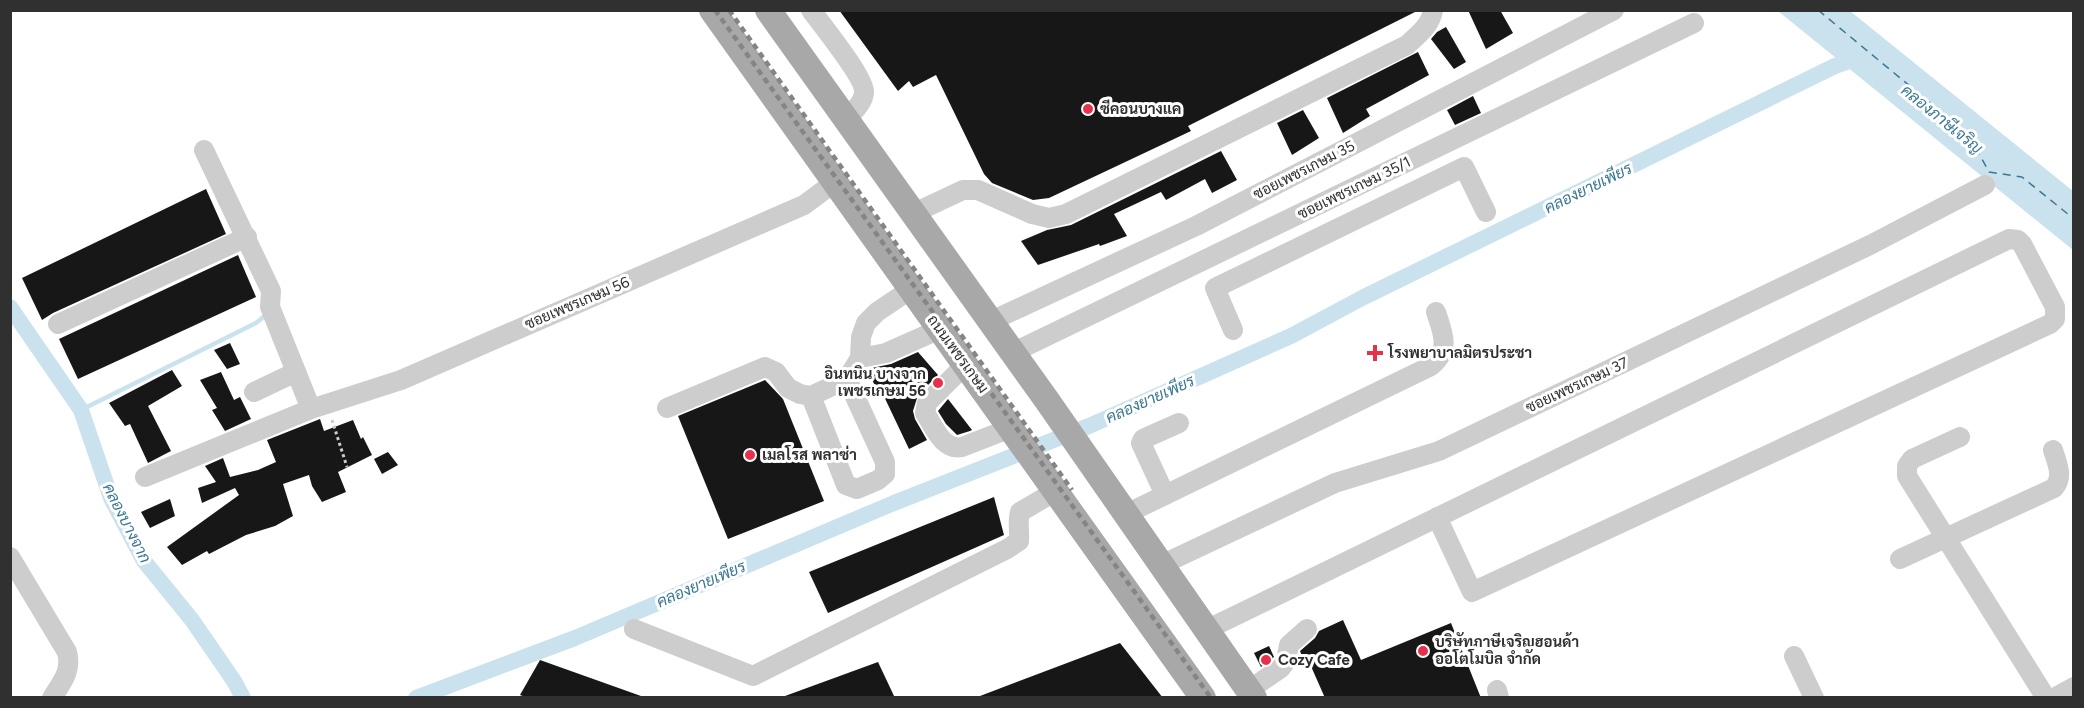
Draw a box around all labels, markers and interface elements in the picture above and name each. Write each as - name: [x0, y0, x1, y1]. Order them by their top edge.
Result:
- water label: คลองภาษีเจริญ: [1898, 79, 1988, 158]
- place label: ซีคอนบางแค: [1100, 99, 1181, 118]
- marker: ซีคอนบางแค: [1081, 102, 1095, 116]
- street label: ซอยเพชรเกษม 35: [1250, 137, 1358, 203]
- street label: ซอยเพชรเกษม 35/1: [1295, 153, 1413, 223]
- water label: คลองยายเพียร: [1540, 156, 1636, 217]
- street label: ซอยเพชรเกษม 56: [522, 273, 632, 333]
- street label: ถนนเพชรเกษม: [924, 311, 992, 397]
- place label: โรงพยาบาลมิตรประชา: [1387, 342, 1532, 362]
- marker: โรงพยาบาลมิตรประชา: [1366, 344, 1384, 362]
- street label: ซอยเพชรเกษม 37: [1523, 353, 1631, 417]
- place label: อินทนิน บางจาก เพชรเกษม 56: [824, 365, 926, 400]
- water label: คลองยายเพียร: [1102, 369, 1198, 427]
- marker: อินทนิน บางจาก เพชรเกษม 56: [931, 376, 945, 390]
- place label: เมลโรส พลาซ่า: [762, 444, 857, 464]
- marker: เมลโรส พลาซ่า: [743, 448, 757, 462]
- water label: คลองบางจาก: [99, 480, 155, 566]
- water label: คลองยายเพียร: [653, 554, 750, 611]
- place label: บริษัทภาษีเจริญฮอนด้า ออโตโมบิล จำกัด: [1435, 632, 1579, 668]
- marker: บริษัทภาษีเจริญฮอนด้า ออโตโมบิล จำกัด: [1416, 644, 1430, 658]
- place label: Cozy Cafe: [1278, 651, 1351, 669]
- marker: Cozy Cafe: [1259, 653, 1273, 667]

